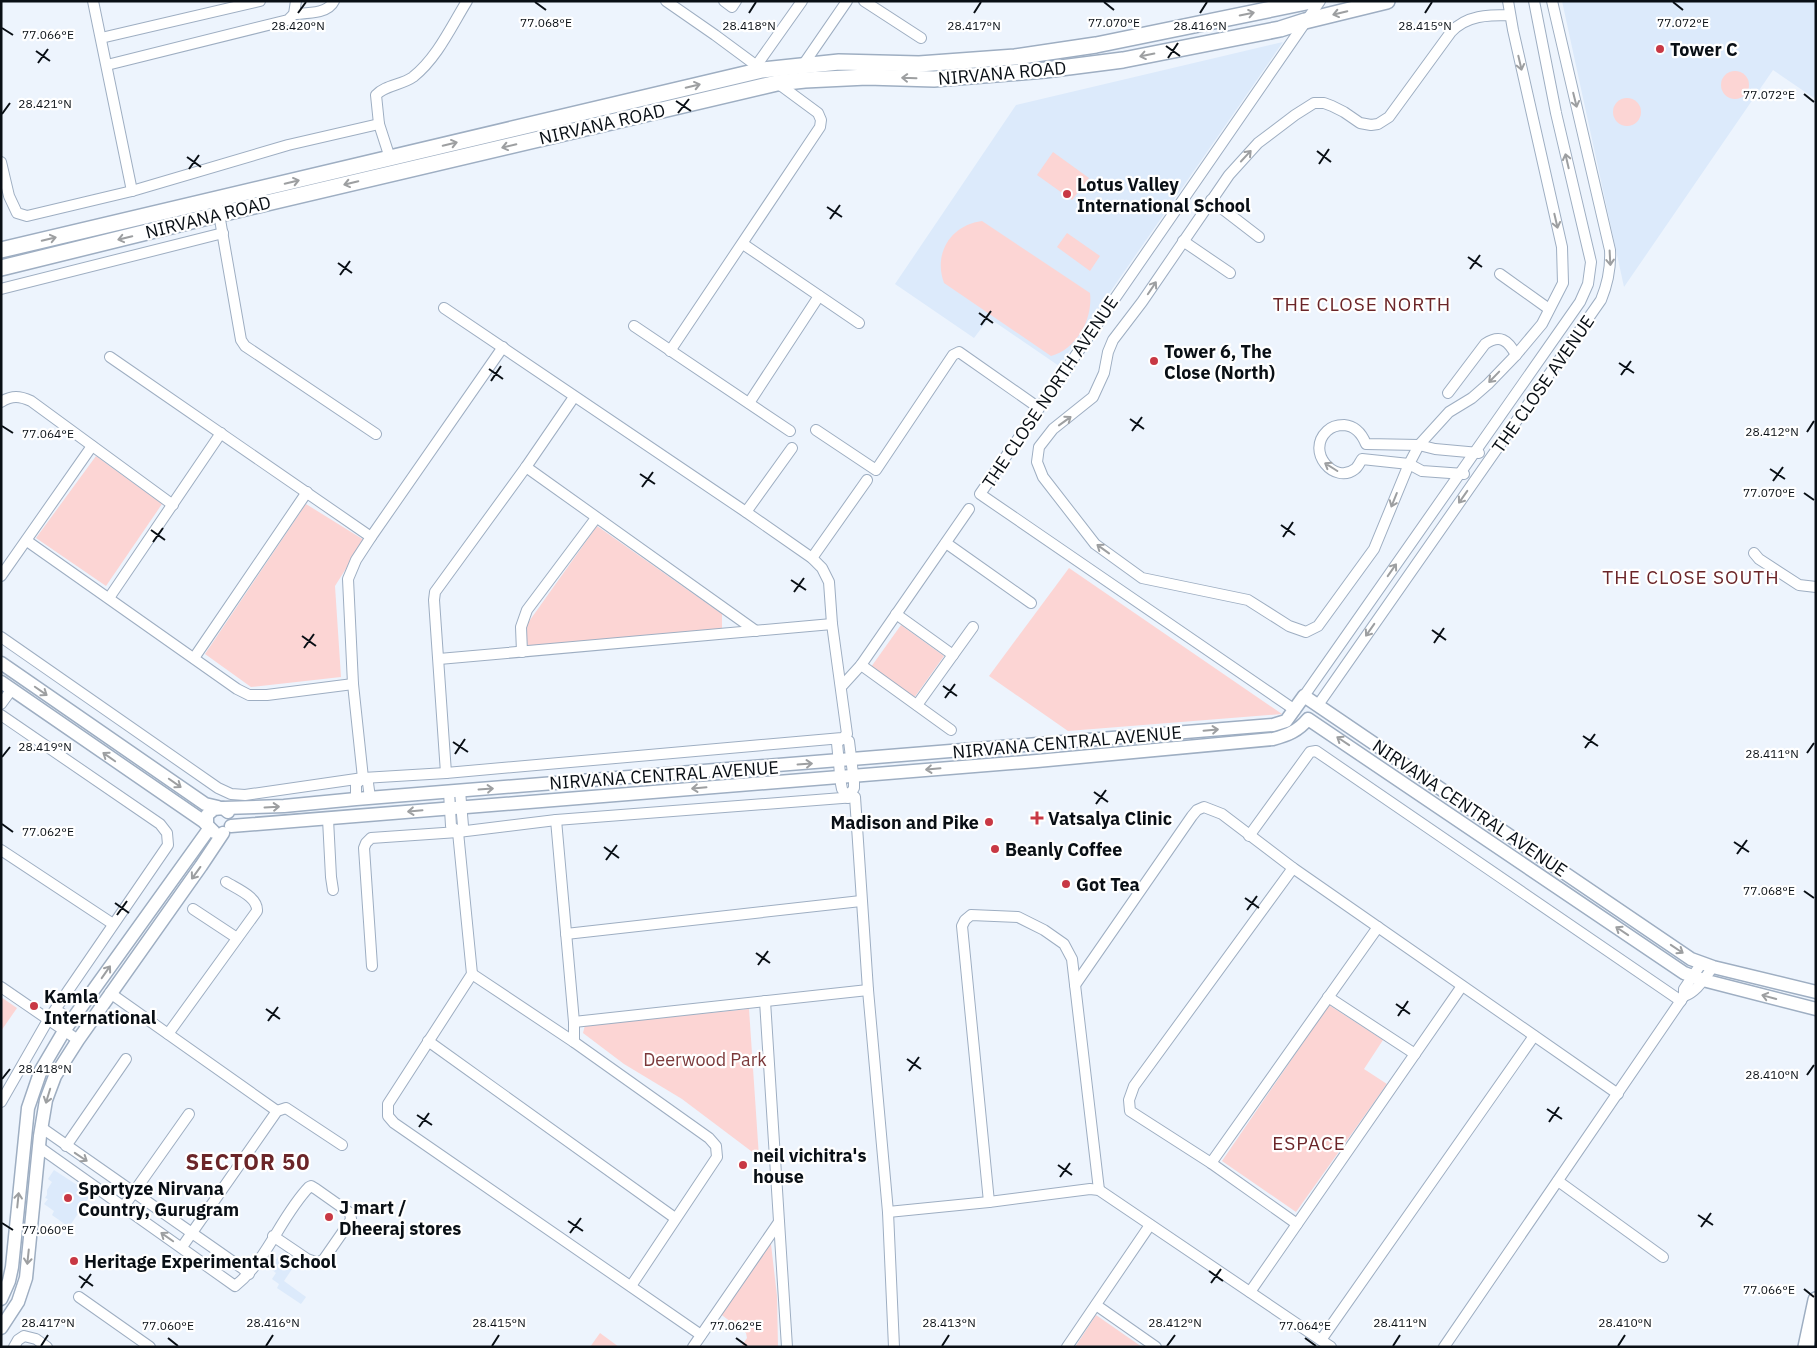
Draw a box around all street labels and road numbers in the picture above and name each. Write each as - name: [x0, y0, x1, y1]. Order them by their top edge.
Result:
- street label: NIRVANA ROAD: [937, 56, 1067, 90]
- street label: NIRVANA ROAD: [537, 98, 667, 150]
- street label: NIRVANA ROAD: [143, 190, 273, 244]
- street label: THE CLOSE NORTH AVENUE: [977, 292, 1123, 492]
- street label: THE CLOSE AVENUE: [1487, 311, 1599, 457]
- street label: NIRVANA CENTRAL AVENUE: [951, 721, 1183, 763]
- street label: NIRVANA CENTRAL AVENUE: [1368, 734, 1572, 882]
- street label: NIRVANA CENTRAL AVENUE: [548, 756, 780, 794]

